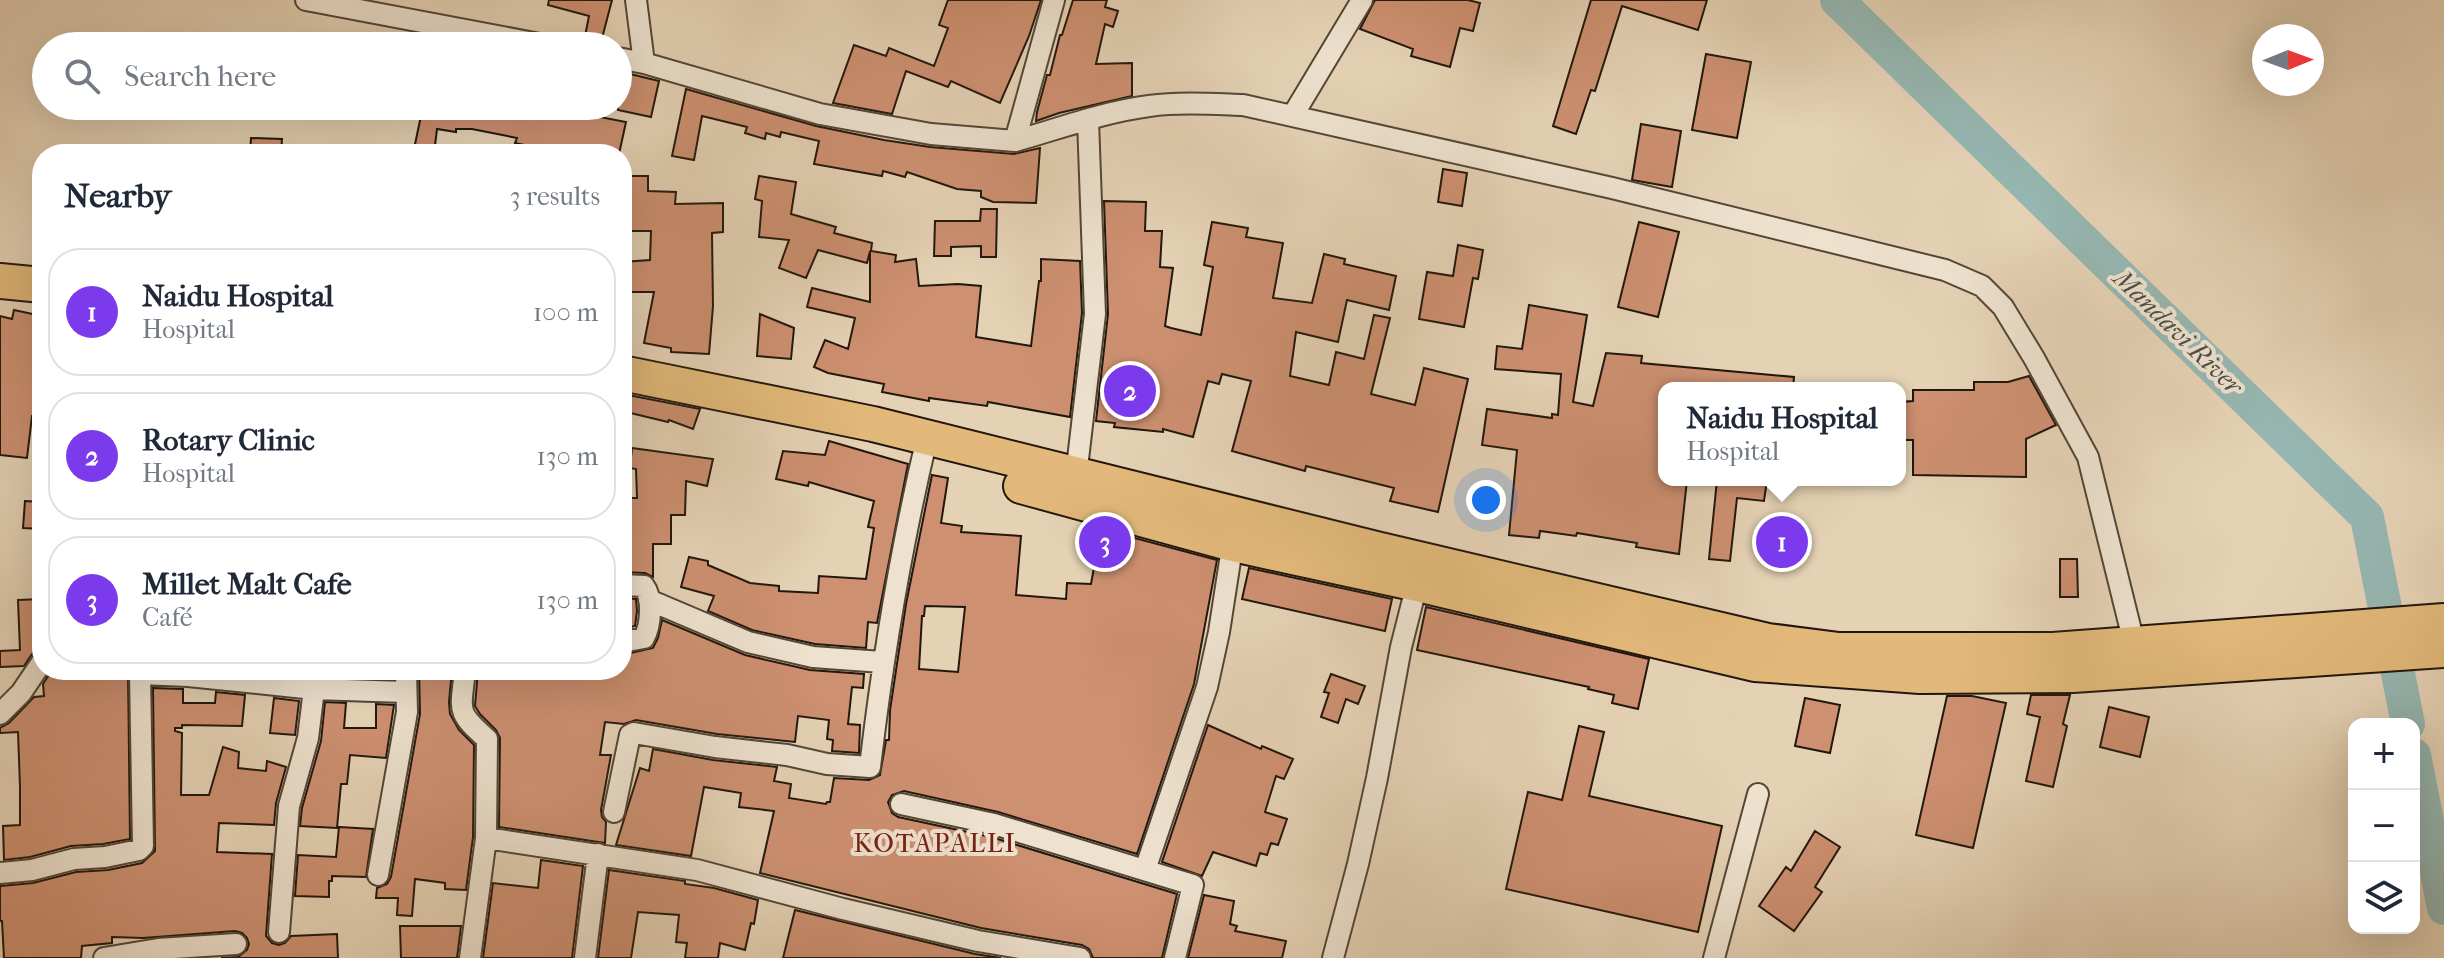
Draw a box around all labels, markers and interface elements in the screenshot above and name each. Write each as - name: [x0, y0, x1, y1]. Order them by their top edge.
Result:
- north arrow: [2252, 24, 2324, 96]
- search box: [32, 32, 632, 120]
- icon: search: [60, 54, 104, 98]
- text: Search here: [124, 59, 276, 94]
- text: Nearby: [64, 176, 171, 216]
- text: 3 results: [510, 181, 600, 212]
- water label: Mandavi River: [2106, 261, 2251, 403]
- text: Naidu Hospital: [142, 279, 334, 314]
- text: 1: [87, 297, 97, 328]
- text: 100 m: [533, 297, 598, 328]
- text: Hospital: [142, 314, 235, 345]
- pin: 2: [1104, 361, 1156, 421]
- popup: [1658, 382, 1906, 486]
- text: Naidu Hospital: [1686, 401, 1878, 436]
- text: Rotary Clinic: [142, 423, 315, 458]
- text: Hospital: [1686, 436, 1779, 467]
- text: 2: [85, 441, 99, 472]
- text: 130 m: [537, 441, 598, 472]
- text: Hospital: [142, 458, 235, 489]
- your location: [1466, 480, 1506, 520]
- pin: 3: [1079, 512, 1131, 572]
- pin: 1: [1756, 512, 1808, 572]
- text: Millet Malt Cafe: [142, 567, 352, 602]
- text: 3: [87, 585, 97, 616]
- text: 130 m: [537, 585, 598, 616]
- text: Café: [142, 602, 193, 633]
- map controls: [2348, 718, 2420, 934]
- button: +: [2348, 718, 2420, 790]
- button: −: [2348, 790, 2420, 862]
- district label: KOTAPALLI: [853, 828, 1017, 859]
- button: layers: [2348, 862, 2420, 934]

